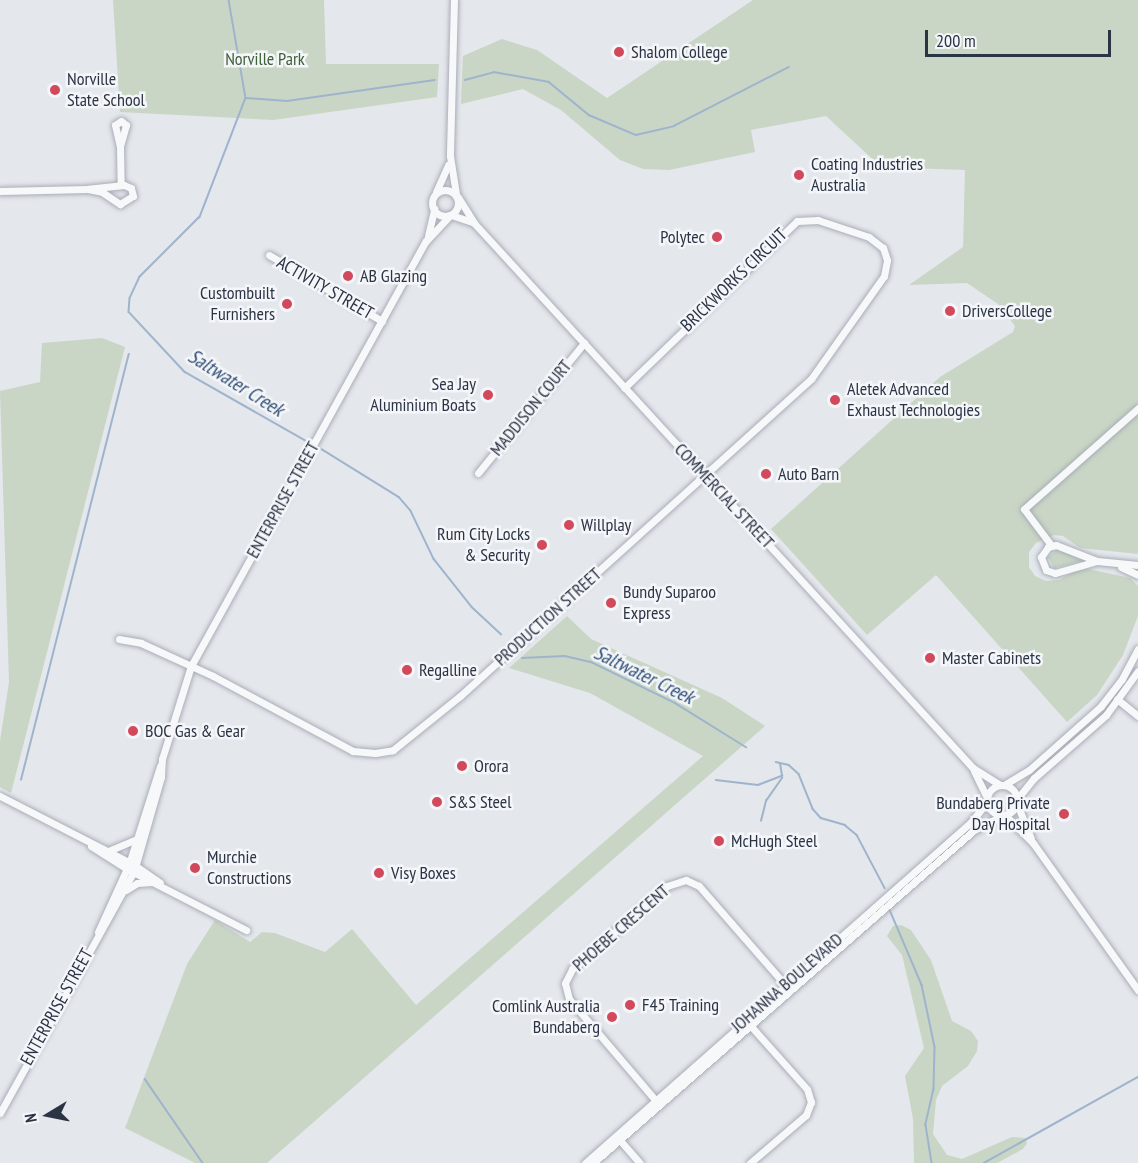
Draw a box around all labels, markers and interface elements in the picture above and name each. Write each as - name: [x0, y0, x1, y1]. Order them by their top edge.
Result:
- scale bar: [928, 18, 1114, 56]
- text: 200 m: [936, 29, 976, 52]
- place label: Shalom College: [631, 41, 728, 63]
- marker: Shalom College: [612, 45, 626, 59]
- park label: Norville Park: [225, 48, 305, 70]
- place label: Norville State School: [67, 69, 145, 112]
- marker: Norville State School: [48, 83, 62, 97]
- place label: Coating Industries Australia: [811, 154, 923, 196]
- marker: Coating Industries Australia: [792, 168, 806, 182]
- street label: BRICKWORKS CIRCUIT: [676, 224, 792, 336]
- place label: Polytec: [660, 226, 705, 248]
- marker: Polytec: [710, 230, 724, 244]
- street label: ACTIVITY STREET: [273, 252, 377, 324]
- place label: AB Glazing: [360, 265, 427, 287]
- marker: AB Glazing: [341, 269, 355, 283]
- place label: Custombuilt Furnishers: [200, 283, 275, 326]
- marker: Custombuilt Furnishers: [280, 297, 294, 311]
- place label: DriversCollege: [962, 300, 1052, 322]
- marker: DriversCollege: [943, 304, 957, 318]
- water label: Saltwater Creek: [184, 344, 288, 422]
- street label: MADDISON COURT: [486, 356, 576, 460]
- place label: Sea Jay Aluminium Boats: [370, 374, 476, 416]
- place label: Aletek Advanced Exhaust Technologies: [847, 379, 981, 422]
- marker: Sea Jay Aluminium Boats: [481, 388, 495, 402]
- marker: Aletek Advanced Exhaust Technologies: [828, 393, 842, 407]
- street label: ENTERPRISE STREET: [242, 438, 324, 562]
- street label: COMMERCIAL STREET: [670, 439, 778, 553]
- place label: Auto Barn: [778, 463, 839, 485]
- marker: Auto Barn: [759, 467, 773, 481]
- place label: Willplay: [581, 514, 631, 536]
- marker: Willplay: [562, 518, 576, 532]
- place label: Rum City Locks & Security: [437, 524, 530, 566]
- marker: Rum City Locks & Security: [535, 538, 549, 552]
- street label: PRODUCTION STREET: [490, 563, 606, 671]
- place label: Bundy Suparoo Express: [623, 582, 717, 624]
- marker: Bundy Suparoo Express: [604, 596, 618, 610]
- water label: Saltwater Creek: [590, 640, 698, 710]
- place label: Master Cabinets: [942, 647, 1041, 669]
- marker: Master Cabinets: [923, 651, 937, 665]
- place label: Regalline: [419, 659, 477, 681]
- marker: Regalline: [400, 663, 414, 677]
- place label: BOC Gas & Gear: [145, 720, 245, 742]
- marker: BOC Gas & Gear: [126, 724, 140, 738]
- place label: Orora: [474, 755, 509, 777]
- marker: Orora: [455, 759, 469, 773]
- place label: S&S Steel: [449, 791, 511, 813]
- place label: Bundaberg Private Day Hospital: [936, 793, 1050, 836]
- marker: S&S Steel: [430, 795, 444, 809]
- marker: Bundaberg Private Day Hospital: [1055, 805, 1073, 823]
- place label: McHugh Steel: [731, 830, 817, 852]
- marker: McHugh Steel: [712, 834, 726, 848]
- place label: Murchie Constructions: [207, 847, 291, 890]
- marker: Murchie Constructions: [188, 861, 202, 875]
- place label: Visy Boxes: [391, 862, 456, 884]
- marker: Visy Boxes: [372, 866, 386, 880]
- street label: PHOEBE CRESCENT: [568, 880, 674, 976]
- street label: JOHANNA BOULEVARD: [727, 929, 847, 1037]
- street label: ENTERPRISE STREET: [16, 945, 98, 1069]
- place label: F45 Training: [642, 994, 719, 1016]
- place label: Comlink Australia Bundaberg: [491, 996, 600, 1038]
- marker: F45 Training: [623, 998, 637, 1012]
- marker: Comlink Australia Bundaberg: [605, 1010, 619, 1024]
- north arrow: [18, 1085, 78, 1145]
- text: N: [20, 1112, 41, 1124]

